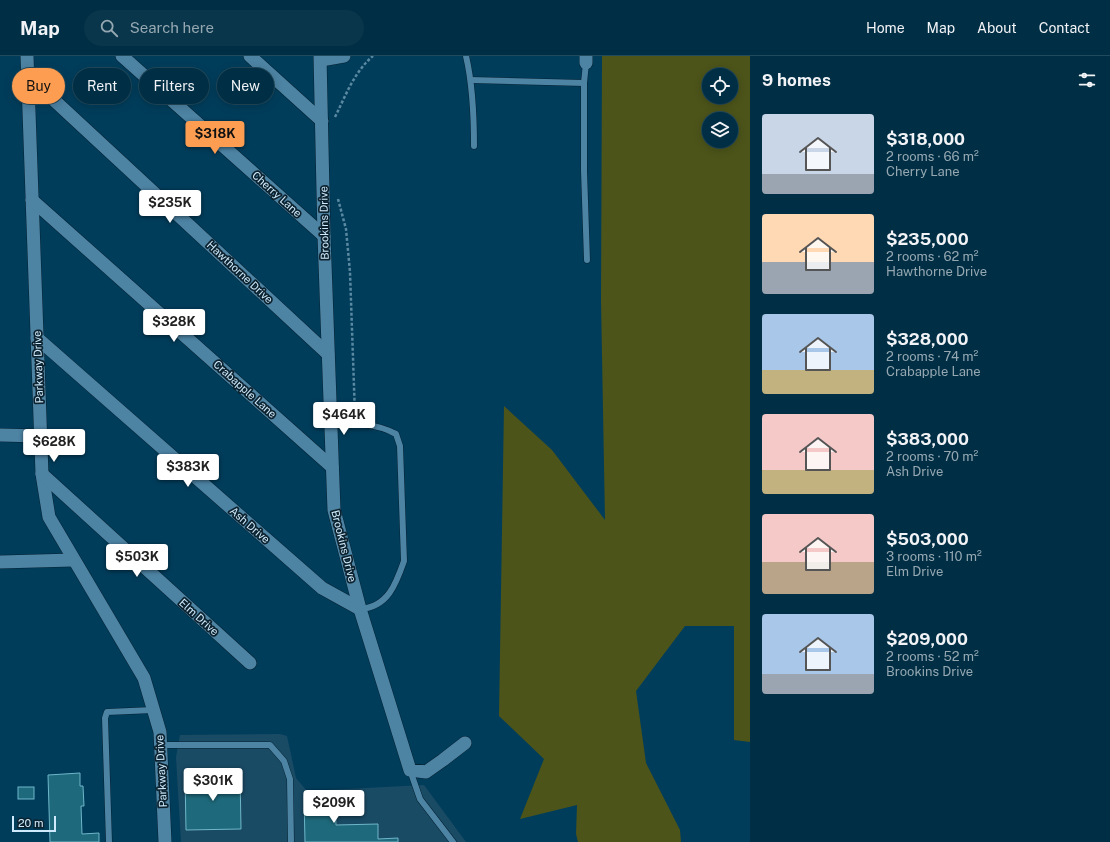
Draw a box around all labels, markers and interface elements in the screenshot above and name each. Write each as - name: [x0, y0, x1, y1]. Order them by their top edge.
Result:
- search box: [84, 10, 364, 46]
- text: Map: [20, 17, 60, 39]
- icon: search: [98, 17, 120, 39]
- text: Search here: [130, 19, 214, 36]
- text: Home: [866, 20, 905, 36]
- text: Map: [927, 20, 955, 36]
- text: About: [977, 20, 1017, 36]
- text: Contact: [1039, 20, 1090, 36]
- chip: Buy: [12, 68, 65, 104]
- chip: Rent: [73, 68, 131, 104]
- chip: Filters: [139, 68, 209, 104]
- chip: New: [217, 68, 274, 104]
- map controls: [702, 68, 738, 148]
- button: locate: [702, 68, 738, 104]
- icon: filters: [1076, 69, 1098, 91]
- text: 9 homes: [762, 70, 831, 90]
- button: layers: [702, 112, 738, 148]
- pin: $318K: [187, 121, 243, 155]
- text: $318K: [194, 126, 236, 141]
- text: $318,000: [886, 129, 965, 149]
- icon: home: [794, 130, 842, 178]
- text: 2 rooms · 66 m²: [886, 149, 979, 164]
- text: Cherry Lane: [886, 164, 960, 179]
- street label: Cherry Lane: [250, 169, 304, 219]
- street label: Brookins Drive: [317, 186, 331, 260]
- pin: $235K: [142, 190, 198, 224]
- text: $235K: [148, 195, 192, 210]
- text: $235,000: [886, 229, 969, 249]
- icon: home: [794, 230, 842, 278]
- street label: Hawthorne Drive: [205, 238, 275, 306]
- text: 2 rooms · 62 m²: [886, 249, 979, 264]
- text: Hawthorne Drive: [886, 264, 987, 279]
- pin: $328K: [146, 309, 202, 343]
- text: $328K: [152, 314, 196, 329]
- text: $328,000: [886, 329, 969, 349]
- street label: Parkway Drive: [31, 330, 45, 404]
- icon: home: [794, 330, 842, 378]
- text: 2 rooms · 74 m²: [886, 349, 978, 364]
- street label: Crabapple Lane: [211, 358, 279, 420]
- text: Crabapple Lane: [886, 364, 981, 379]
- pin: $464K: [316, 402, 372, 436]
- text: $464K: [322, 407, 366, 422]
- pin: $628K: [26, 429, 82, 463]
- text: $383,000: [886, 429, 969, 449]
- icon: home: [794, 430, 842, 478]
- text: $628K: [32, 434, 76, 449]
- text: 2 rooms · 70 m²: [886, 449, 978, 464]
- pin: $383K: [160, 454, 216, 488]
- text: $383K: [166, 459, 210, 474]
- text: Ash Drive: [886, 464, 943, 479]
- street label: Ash Drive: [228, 505, 272, 545]
- street label: Brookins Drive: [329, 509, 359, 583]
- text: $503,000: [886, 529, 969, 549]
- icon: home: [794, 530, 842, 578]
- pin: $503K: [109, 544, 165, 578]
- text: $503K: [115, 549, 159, 564]
- text: 3 rooms · 110 m²: [886, 549, 982, 564]
- text: Elm Drive: [886, 564, 943, 579]
- street label: Elm Drive: [177, 596, 221, 638]
- text: $209,000: [886, 629, 968, 649]
- icon: home: [794, 630, 842, 678]
- text: 2 rooms · 52 m²: [886, 649, 979, 664]
- text: Brookins Drive: [886, 664, 973, 679]
- street label: Parkway Drive: [153, 734, 169, 808]
- pin: $301K: [185, 768, 241, 802]
- text: $301K: [193, 773, 233, 788]
- pin: $209K: [306, 790, 362, 824]
- text: $209K: [312, 795, 356, 810]
- scale bar: [12, 814, 56, 833]
- text: 20 m: [18, 817, 43, 829]

